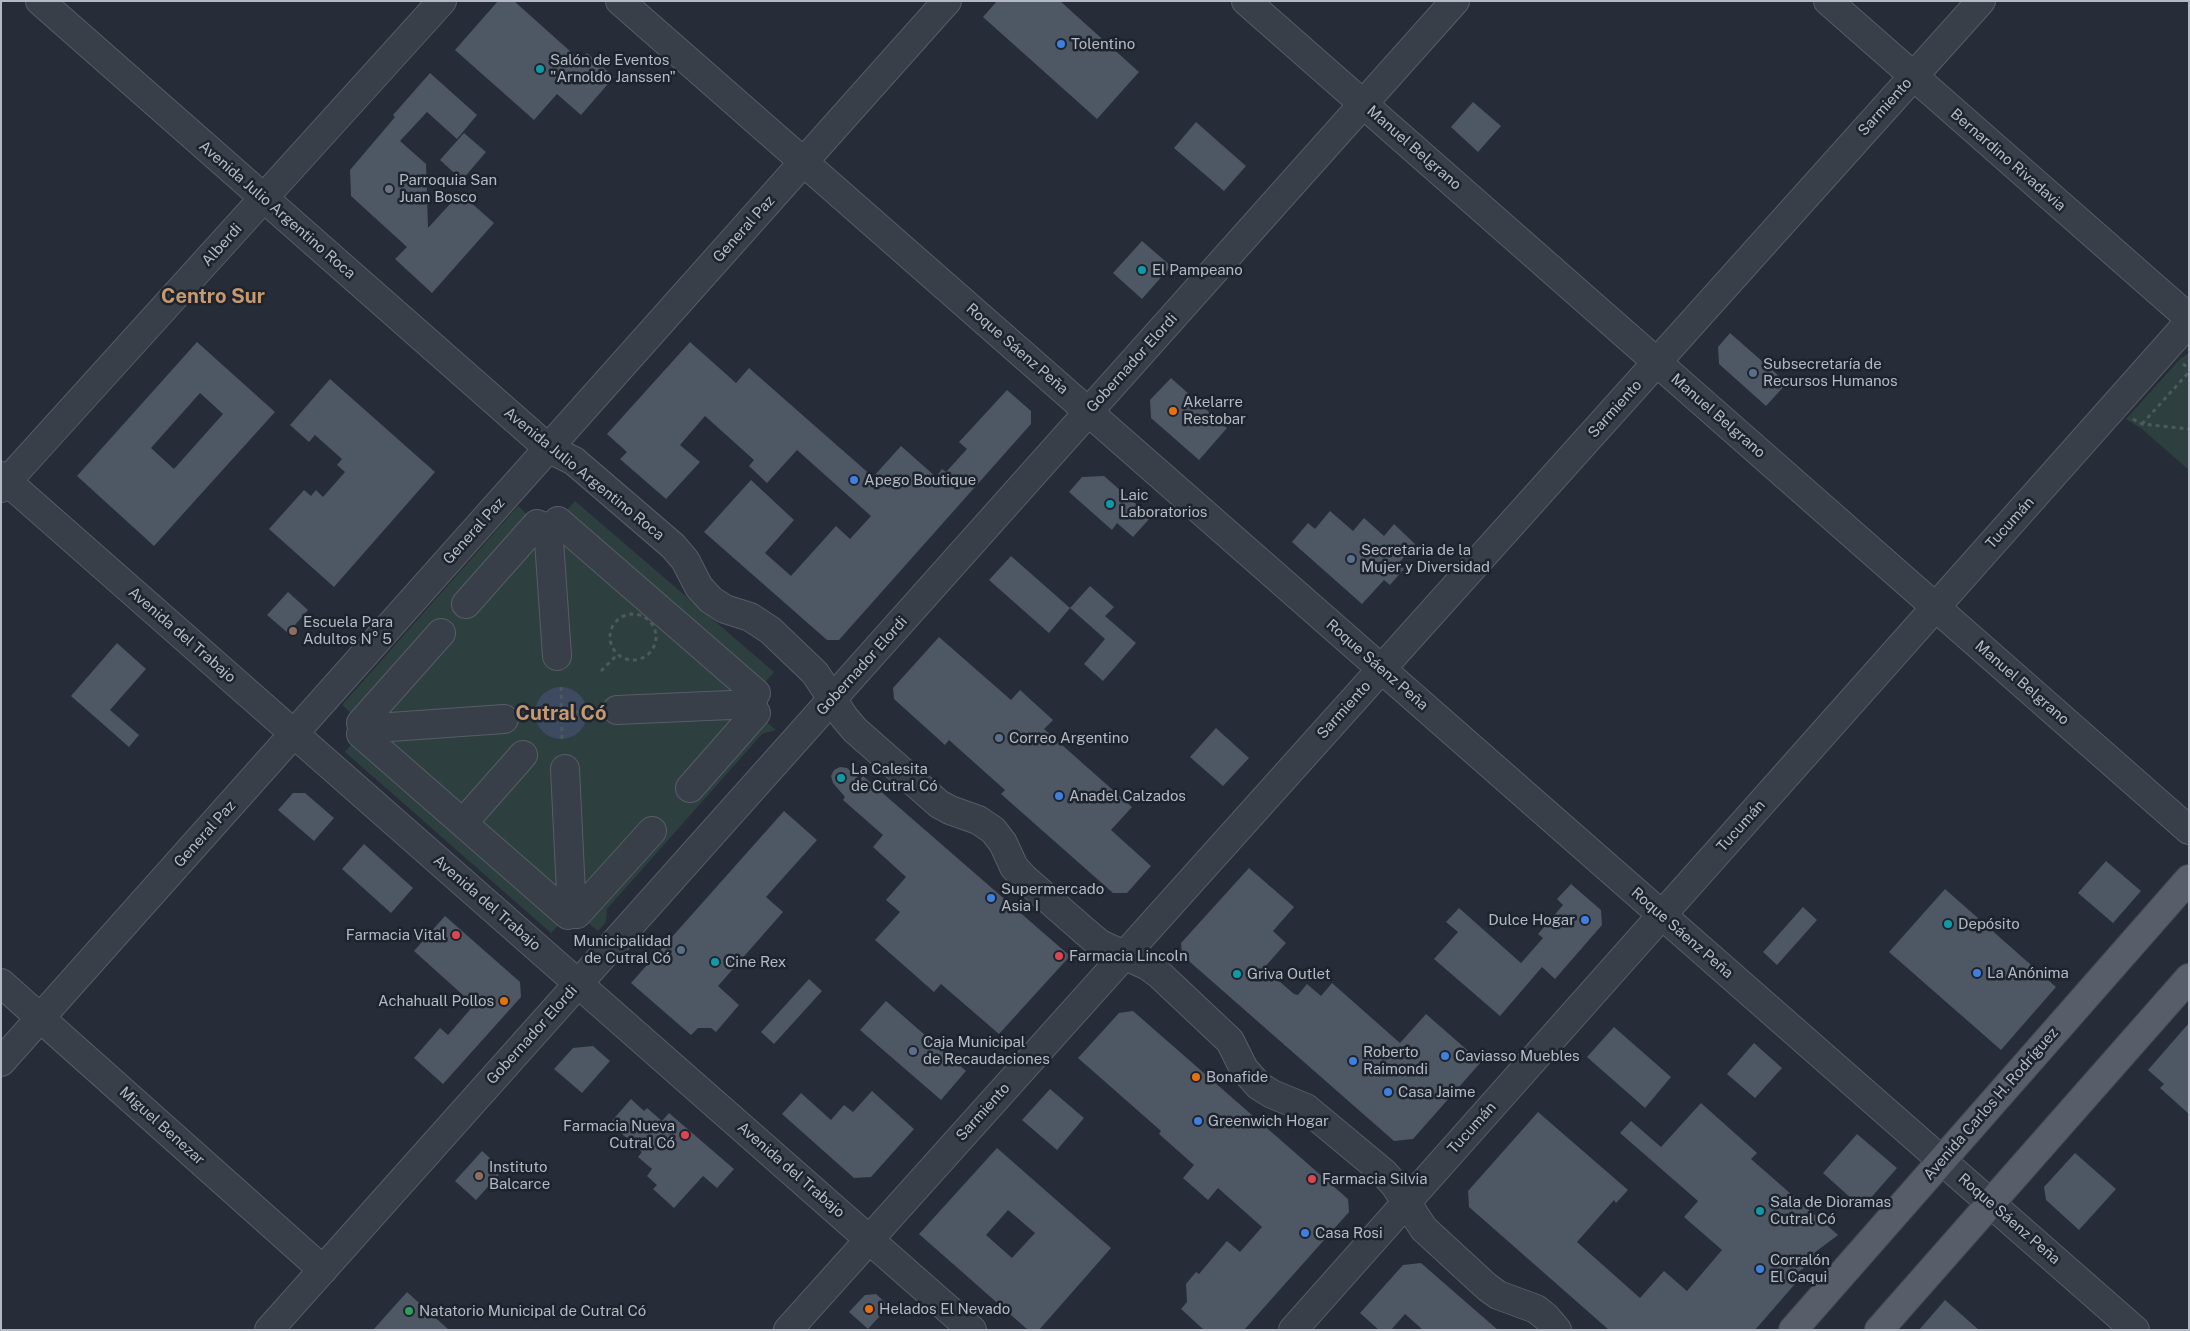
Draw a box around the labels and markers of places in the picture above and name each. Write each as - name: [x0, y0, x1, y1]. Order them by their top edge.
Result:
- place label: Tolentino: [1071, 35, 1135, 53]
- marker: Tolentino: [1055, 38, 1067, 50]
- place label: Salón de Eventos "Arnoldo Janssen": [550, 51, 676, 86]
- marker: Salón de Eventos "Arnoldo Janssen": [534, 63, 546, 75]
- place label: Parroquia San Juan Bosco: [399, 171, 497, 206]
- marker: Parroquia San Juan Bosco: [383, 183, 395, 195]
- place label: El Pampeano: [1152, 261, 1243, 279]
- marker: El Pampeano: [1136, 264, 1148, 276]
- place label: Subsecretaría de Recursos Humanos: [1763, 355, 1898, 390]
- marker: Subsecretaría de Recursos Humanos: [1747, 367, 1759, 379]
- place label: Akelarre Restobar: [1183, 393, 1246, 428]
- marker: Akelarre Restobar: [1167, 405, 1179, 417]
- place label: Apego Boutique: [864, 471, 976, 489]
- marker: Apego Boutique: [848, 474, 860, 486]
- place label: Laic Laboratorios: [1120, 486, 1207, 521]
- marker: Laic Laboratorios: [1104, 498, 1116, 510]
- place label: Secretaria de la Mujer y Diversidad: [1361, 541, 1490, 576]
- marker: Secretaria de la Mujer y Diversidad: [1345, 553, 1357, 565]
- place label: Escuela Para Adultos N° 5: [303, 613, 393, 648]
- marker: Escuela Para Adultos N° 5: [287, 625, 299, 637]
- place label: Correo Argentino: [1009, 729, 1129, 747]
- marker: Correo Argentino: [993, 732, 1005, 744]
- place label: La Calesita de Cutral Có: [851, 760, 938, 795]
- marker: La Calesita de Cutral Có: [835, 772, 847, 784]
- place label: Anadel Calzados: [1069, 787, 1186, 805]
- marker: Anadel Calzados: [1053, 790, 1065, 802]
- place label: Supermercado Asia I: [1001, 880, 1104, 915]
- marker: Supermercado Asia I: [985, 892, 997, 904]
- place label: Dulce Hogar: [1488, 911, 1575, 929]
- marker: Dulce Hogar: [1579, 914, 1591, 926]
- place label: Depósito: [1958, 915, 2020, 933]
- marker: Depósito: [1942, 918, 1954, 930]
- place label: Farmacia Vital: [346, 926, 446, 944]
- marker: Farmacia Vital: [450, 929, 462, 941]
- place label: Municipalidad de Cutral Có: [573, 932, 671, 967]
- marker: Municipalidad de Cutral Có: [675, 944, 687, 956]
- place label: Farmacia Lincoln: [1069, 947, 1188, 965]
- marker: Farmacia Lincoln: [1053, 950, 1065, 962]
- place label: Cine Rex: [725, 953, 786, 971]
- marker: Cine Rex: [709, 956, 721, 968]
- place label: La Anónima: [1987, 964, 2069, 982]
- place label: Griva Outlet: [1247, 965, 1331, 983]
- marker: La Anónima: [1971, 967, 1983, 979]
- marker: Griva Outlet: [1231, 968, 1243, 980]
- place label: Achahuall Pollos: [378, 992, 494, 1010]
- marker: Achahuall Pollos: [498, 995, 510, 1007]
- place label: Caja Municipal de Recaudaciones: [923, 1033, 1050, 1068]
- place label: Roberto Raimondi: [1363, 1043, 1428, 1078]
- marker: Caja Municipal de Recaudaciones: [907, 1045, 919, 1057]
- place label: Caviasso Muebles: [1455, 1047, 1580, 1065]
- marker: Caviasso Muebles: [1439, 1050, 1451, 1062]
- marker: Roberto Raimondi: [1347, 1055, 1359, 1067]
- place label: Bonafide: [1206, 1068, 1268, 1086]
- marker: Bonafide: [1190, 1071, 1202, 1083]
- place label: Casa Jaime: [1398, 1083, 1475, 1101]
- marker: Casa Jaime: [1382, 1086, 1394, 1098]
- place label: Greenwich Hogar: [1208, 1112, 1329, 1130]
- marker: Greenwich Hogar: [1192, 1115, 1204, 1127]
- place label: Farmacia Nueva Cutral Có: [563, 1117, 675, 1152]
- marker: Farmacia Nueva Cutral Có: [679, 1129, 691, 1141]
- place label: Instituto Balcarce: [489, 1158, 550, 1193]
- marker: Instituto Balcarce: [473, 1170, 485, 1182]
- place label: Farmacia Silvia: [1322, 1170, 1428, 1188]
- marker: Farmacia Silvia: [1306, 1173, 1318, 1185]
- place label: Sala de Dioramas Cutral Có: [1770, 1193, 1891, 1228]
- marker: Sala de Dioramas Cutral Có: [1754, 1205, 1766, 1217]
- place label: Casa Rosi: [1315, 1224, 1383, 1242]
- marker: Casa Rosi: [1299, 1227, 1311, 1239]
- place label: Corralón El Caqui: [1770, 1251, 1830, 1286]
- marker: Corralón El Caqui: [1754, 1263, 1766, 1275]
- place label: Helados El Nevado: [879, 1300, 1010, 1318]
- place label: Natatorio Municipal de Cutral Có: [419, 1302, 646, 1320]
- marker: Helados El Nevado: [863, 1303, 875, 1315]
- marker: Natatorio Municipal de Cutral Có: [403, 1305, 415, 1317]

